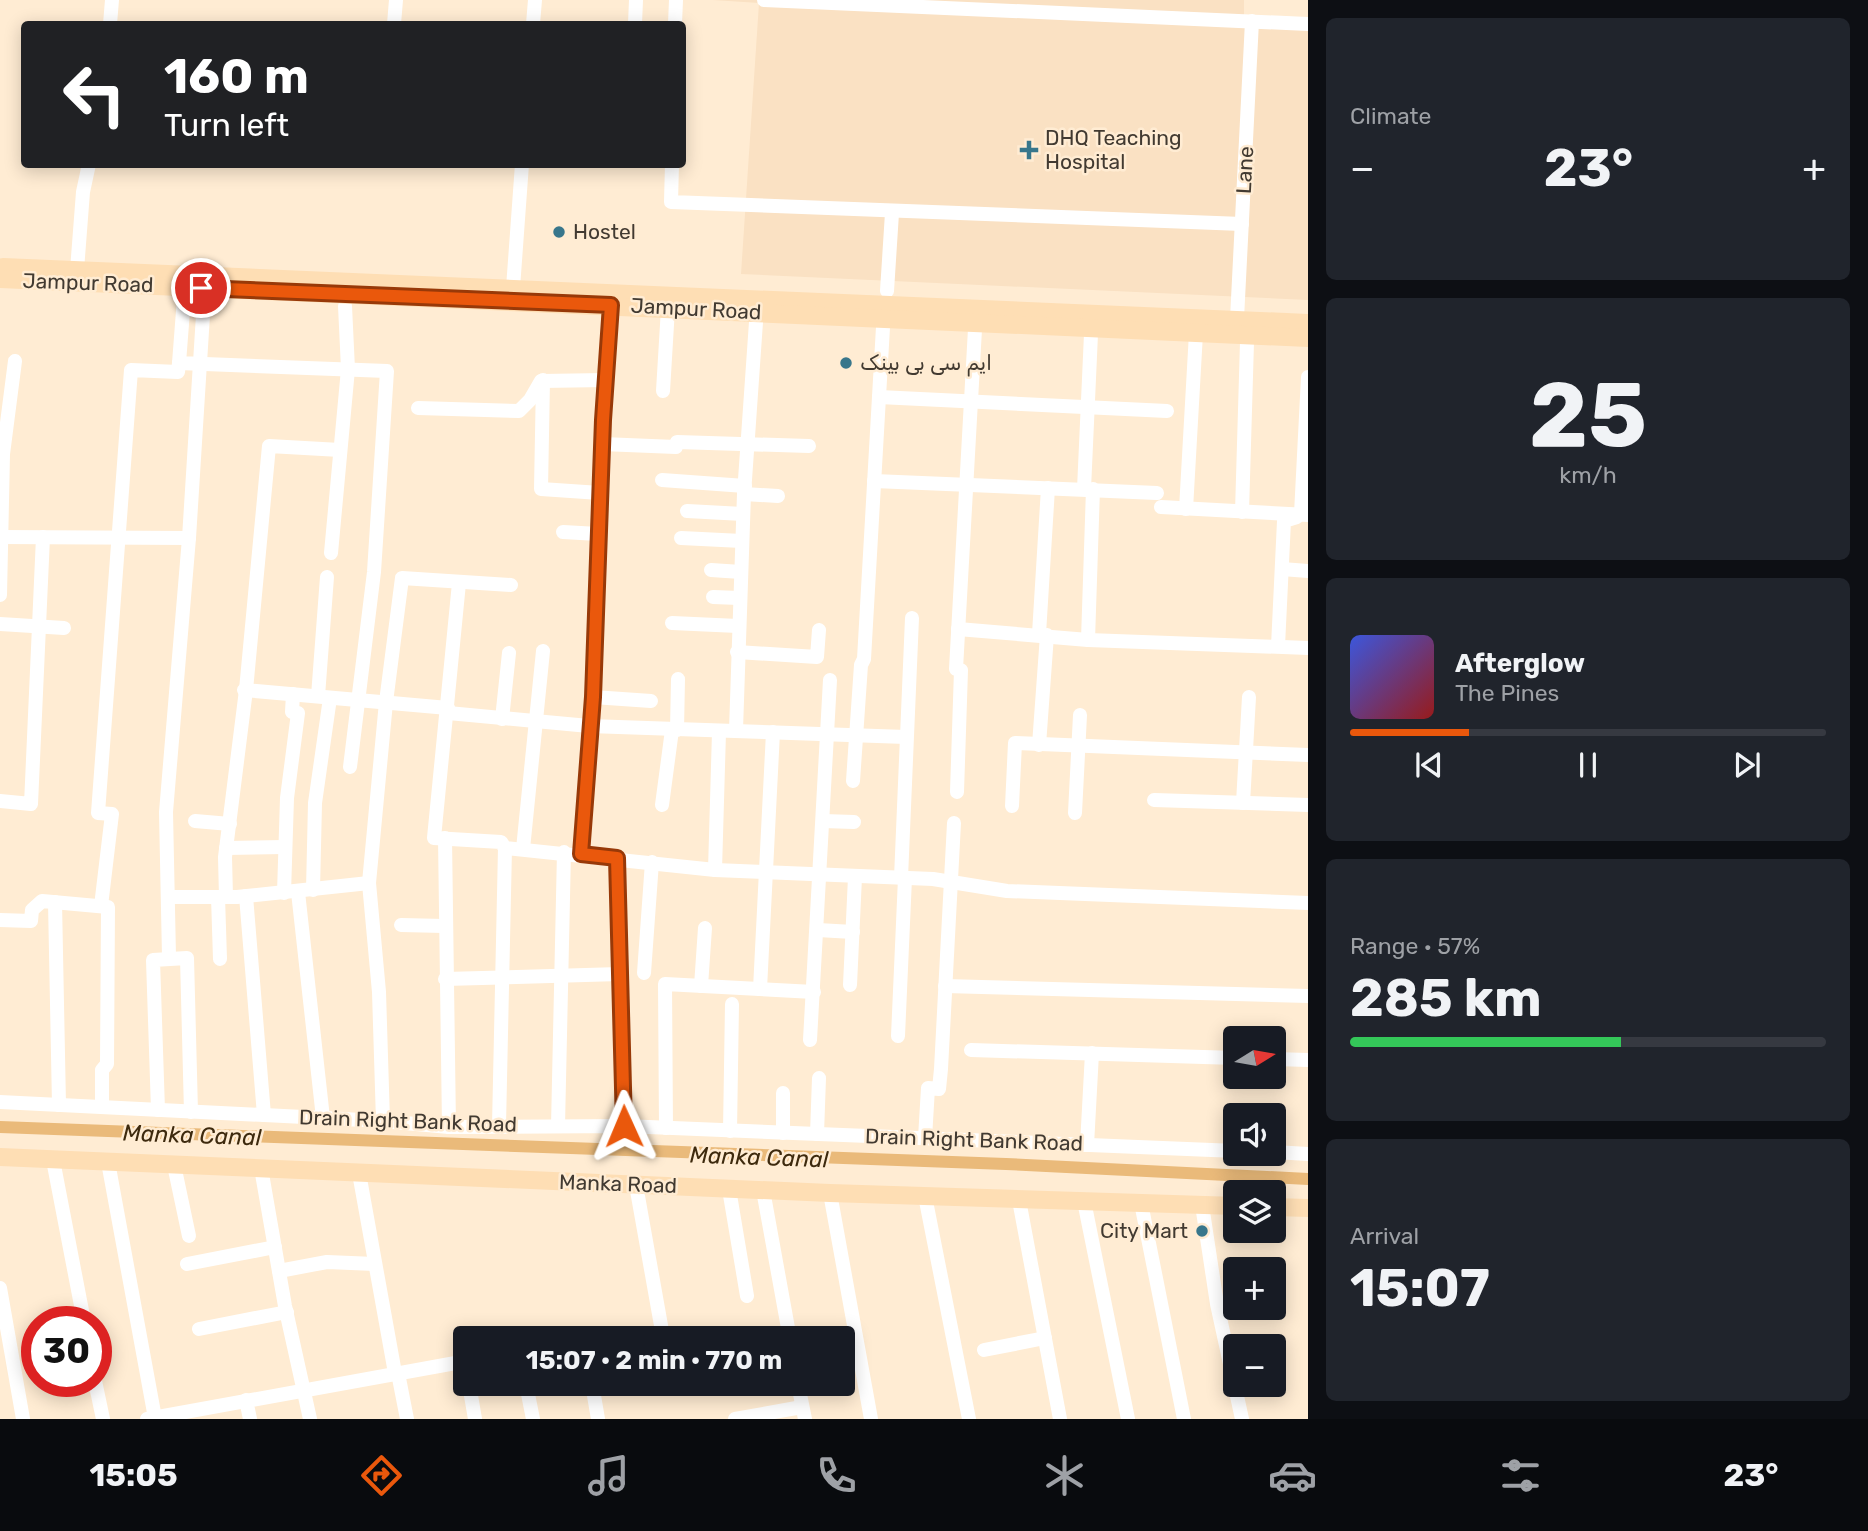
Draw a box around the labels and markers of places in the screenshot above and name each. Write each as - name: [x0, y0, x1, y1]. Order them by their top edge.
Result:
- place label: DHQ Teaching Hospital: [1045, 125, 1182, 174]
- marker: DHQ Teaching Hospital: [1019, 140, 1039, 160]
- place label: Hostel: [573, 219, 636, 244]
- marker: Hostel: [551, 224, 567, 240]
- pin: [171, 258, 231, 318]
- place label: ایم سی بی بینک: [860, 350, 992, 377]
- marker: ایم سی بی بینک: [838, 355, 854, 371]
- place label: City Mart: [1100, 1218, 1188, 1243]
- marker: City Mart: [1194, 1223, 1210, 1239]

